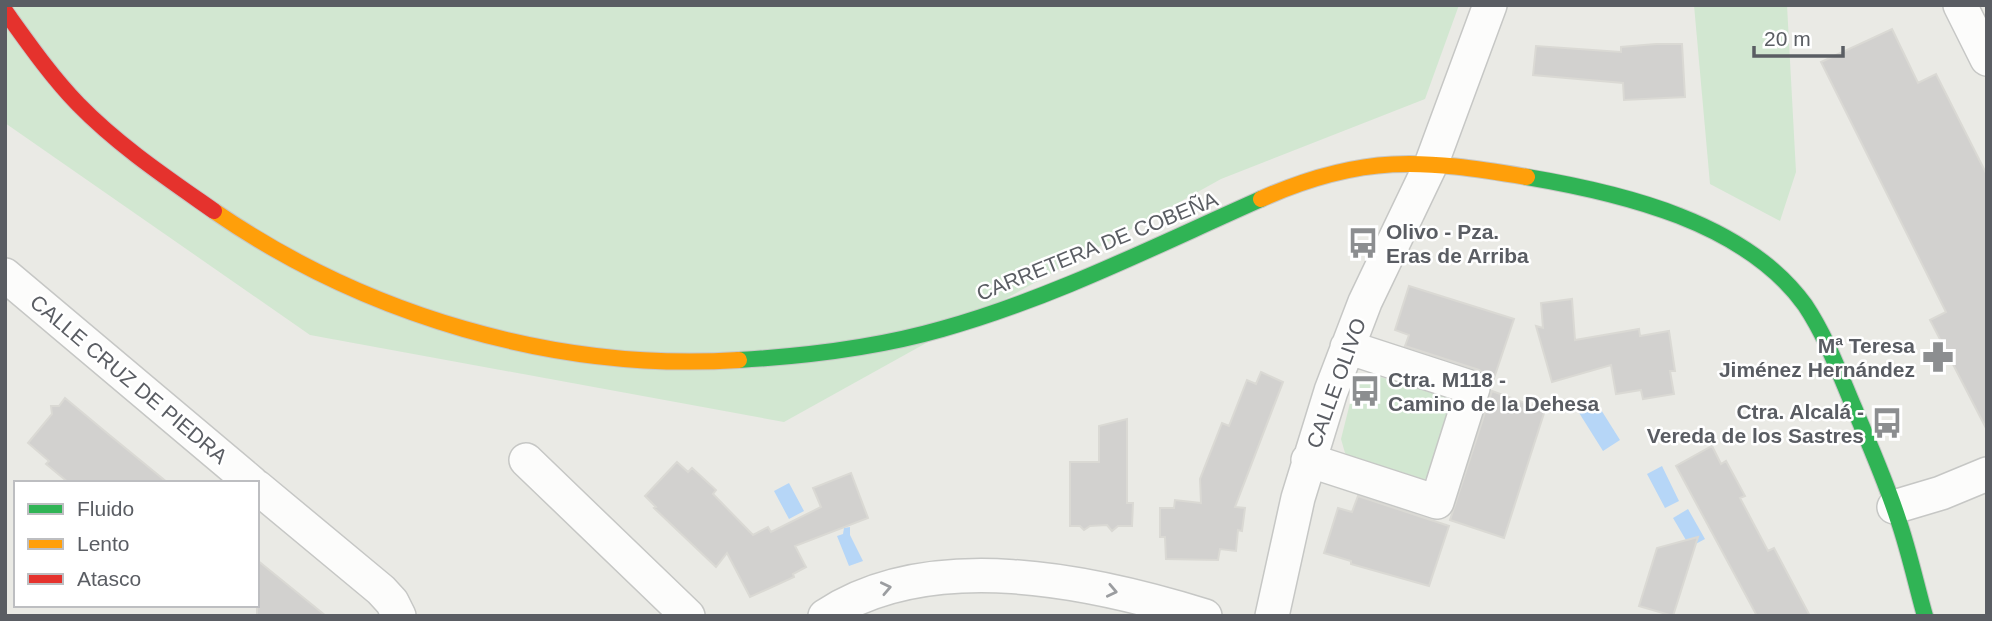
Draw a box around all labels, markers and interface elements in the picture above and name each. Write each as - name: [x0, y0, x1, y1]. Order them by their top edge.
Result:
- scale bar: [1754, 14, 1843, 58]
- text: 20 m: [1764, 27, 1811, 50]
- street label: CARRETERA DE COBEÑA: [973, 187, 1221, 305]
- place label: Olivo - Pza. Eras de Arriba: [1386, 220, 1529, 267]
- bus stop icon: Olivo - Pza. Eras de Arriba: [1346, 226, 1380, 260]
- street label: CALLE CRUZ DE PIEDRA: [26, 290, 232, 468]
- street label: CALLE OLIVO: [1302, 315, 1370, 451]
- place label: Mª Teresa Jiménez Hernández: [1719, 334, 1915, 381]
- pharmacy icon: Mª Teresa Jiménez Hernández: [1921, 340, 1955, 374]
- place label: Ctra. M118 - Camino de la Dehesa: [1388, 368, 1600, 415]
- bus stop icon: Ctra. M118 - Camino de la Dehesa: [1348, 374, 1382, 408]
- place label: Ctra. Alcalá - Vereda de los Sastres: [1647, 400, 1864, 447]
- bus stop icon: Ctra. Alcalá - Vereda de los Sastres: [1870, 406, 1904, 440]
- legend: [14, 481, 259, 607]
- text: Fluido: [77, 497, 134, 520]
- text: Lento: [77, 532, 130, 555]
- text: Atasco: [77, 567, 141, 590]
- one-way arrow: [880, 582, 892, 597]
- one-way arrow: [1106, 583, 1118, 598]

